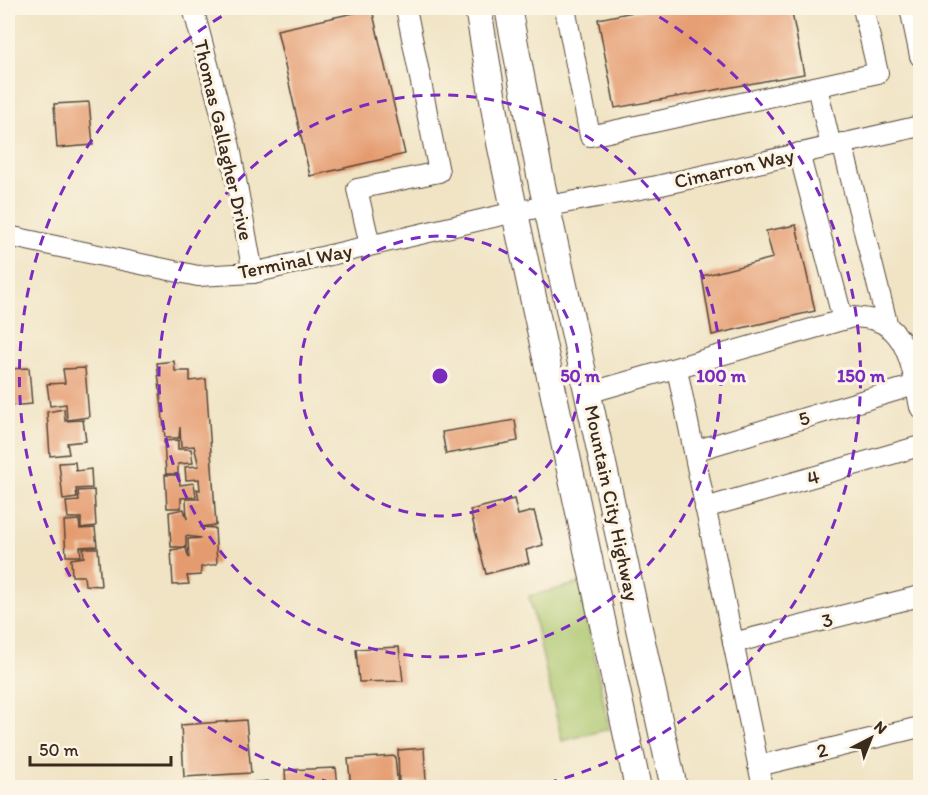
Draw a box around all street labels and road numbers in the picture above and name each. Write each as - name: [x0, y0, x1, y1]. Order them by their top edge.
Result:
- street label: Thomas Gallagher Drive: [189, 37, 259, 243]
- street label: Cimarron Way: [672, 142, 797, 193]
- street label: Terminal Way: [236, 238, 355, 284]
- street label: Mountain City Highway: [579, 403, 645, 604]
- street label: 5: [795, 405, 813, 431]
- street label: 4: [804, 464, 822, 490]
- street label: 3: [819, 607, 835, 633]
- street label: 2: [814, 737, 830, 763]

